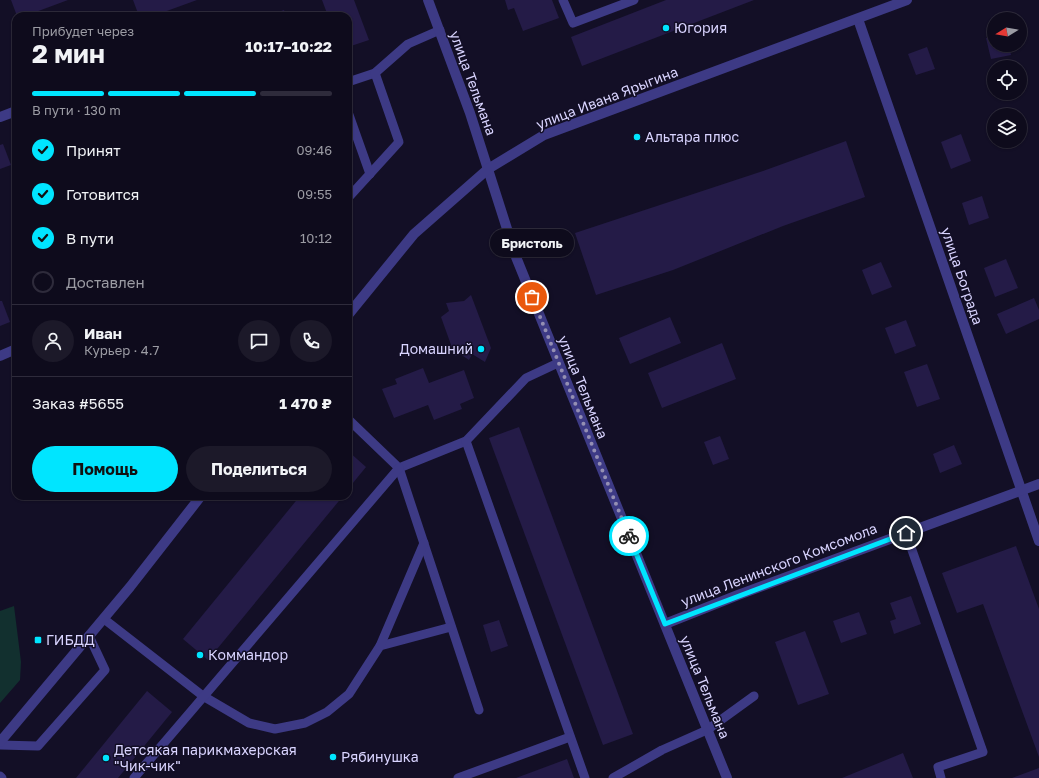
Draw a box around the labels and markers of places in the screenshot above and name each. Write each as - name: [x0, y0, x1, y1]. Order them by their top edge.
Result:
- place label: Югория: [674, 19, 727, 36]
- marker: Югория: [661, 23, 671, 33]
- place label: Альтара плюс: [645, 128, 739, 145]
- marker: Альтара плюс: [632, 132, 642, 142]
- callout: Бристоль: [490, 229, 574, 257]
- pin: [515, 280, 549, 314]
- place label: Домашний: [400, 340, 473, 357]
- marker: Домашний: [476, 344, 486, 354]
- pin: [889, 516, 923, 550]
- place label: ГИБДД: [46, 631, 95, 648]
- marker: ГИБДД: [33, 635, 43, 645]
- place label: Коммандор: [208, 646, 288, 663]
- marker: Коммандор: [195, 650, 205, 660]
- place label: Детсякая парикмахерская "Чик-чик": [114, 741, 297, 774]
- place label: Рябинушка: [341, 748, 419, 765]
- marker: Рябинушка: [328, 752, 338, 762]
- marker: Детсякая парикмахерская "Чик-чик": [101, 753, 111, 763]

